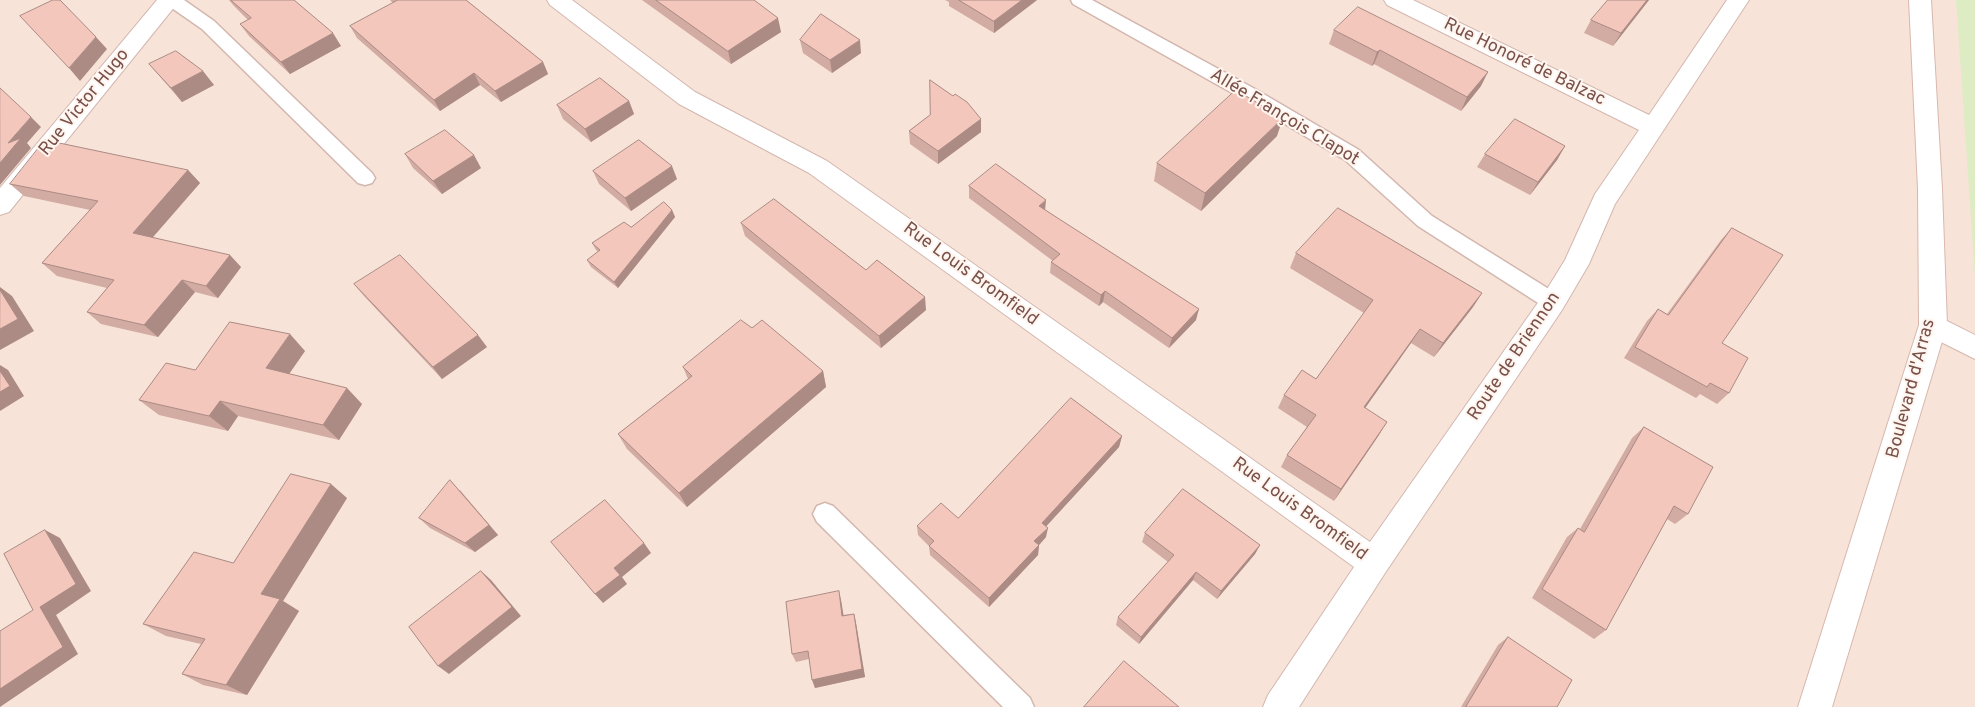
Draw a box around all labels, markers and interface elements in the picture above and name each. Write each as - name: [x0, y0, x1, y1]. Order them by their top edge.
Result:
- street label: Rue Honoré de Balzac: [1440, 14, 1608, 112]
- street label: Rue Victor Hugo: [35, 45, 135, 161]
- street label: Allée François Clapot: [1205, 65, 1363, 171]
- street label: Rue Louis Bromfield: [898, 219, 1042, 331]
- street label: Route de Briennon: [1464, 289, 1566, 425]
- street label: Boulevard d'Arras: [1883, 317, 1941, 461]
- street label: Rue Louis Bromfield: [1227, 454, 1371, 566]

